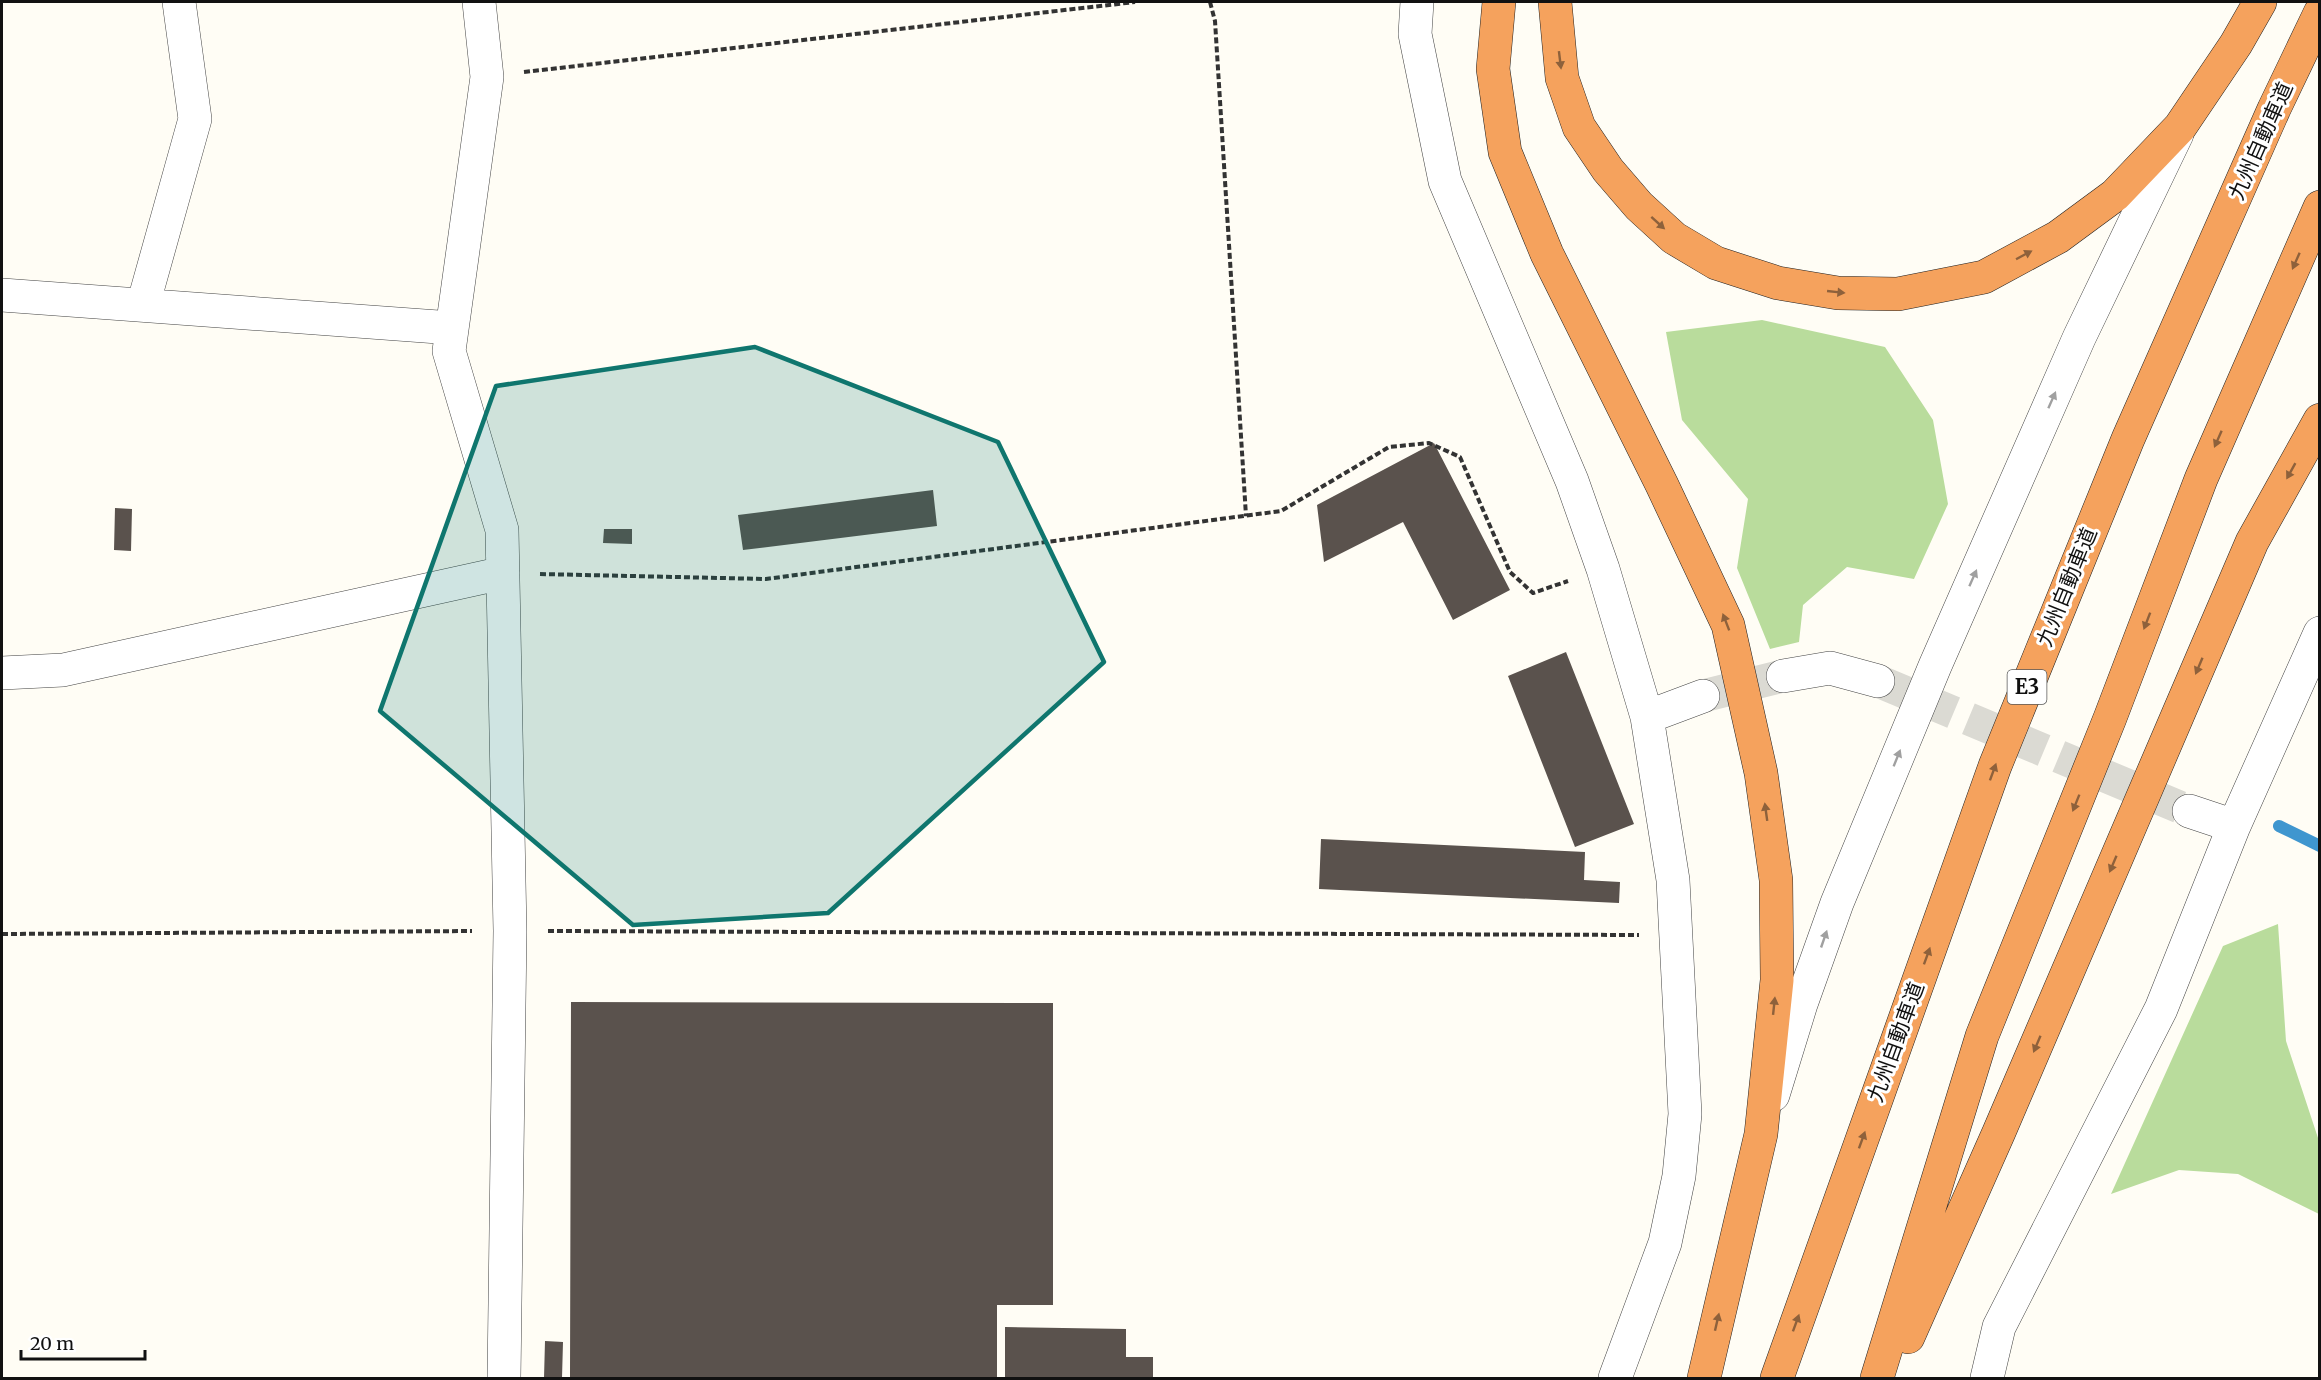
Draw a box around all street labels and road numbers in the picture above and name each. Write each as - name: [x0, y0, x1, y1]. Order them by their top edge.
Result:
- street label: 九州自動車道: [2223, 78, 2299, 204]
- street label: 九州自動車道: [2030, 523, 2103, 650]
- road number: E3: [2008, 670, 2046, 704]
- street label: 九州自動車道: [1861, 978, 1930, 1106]

